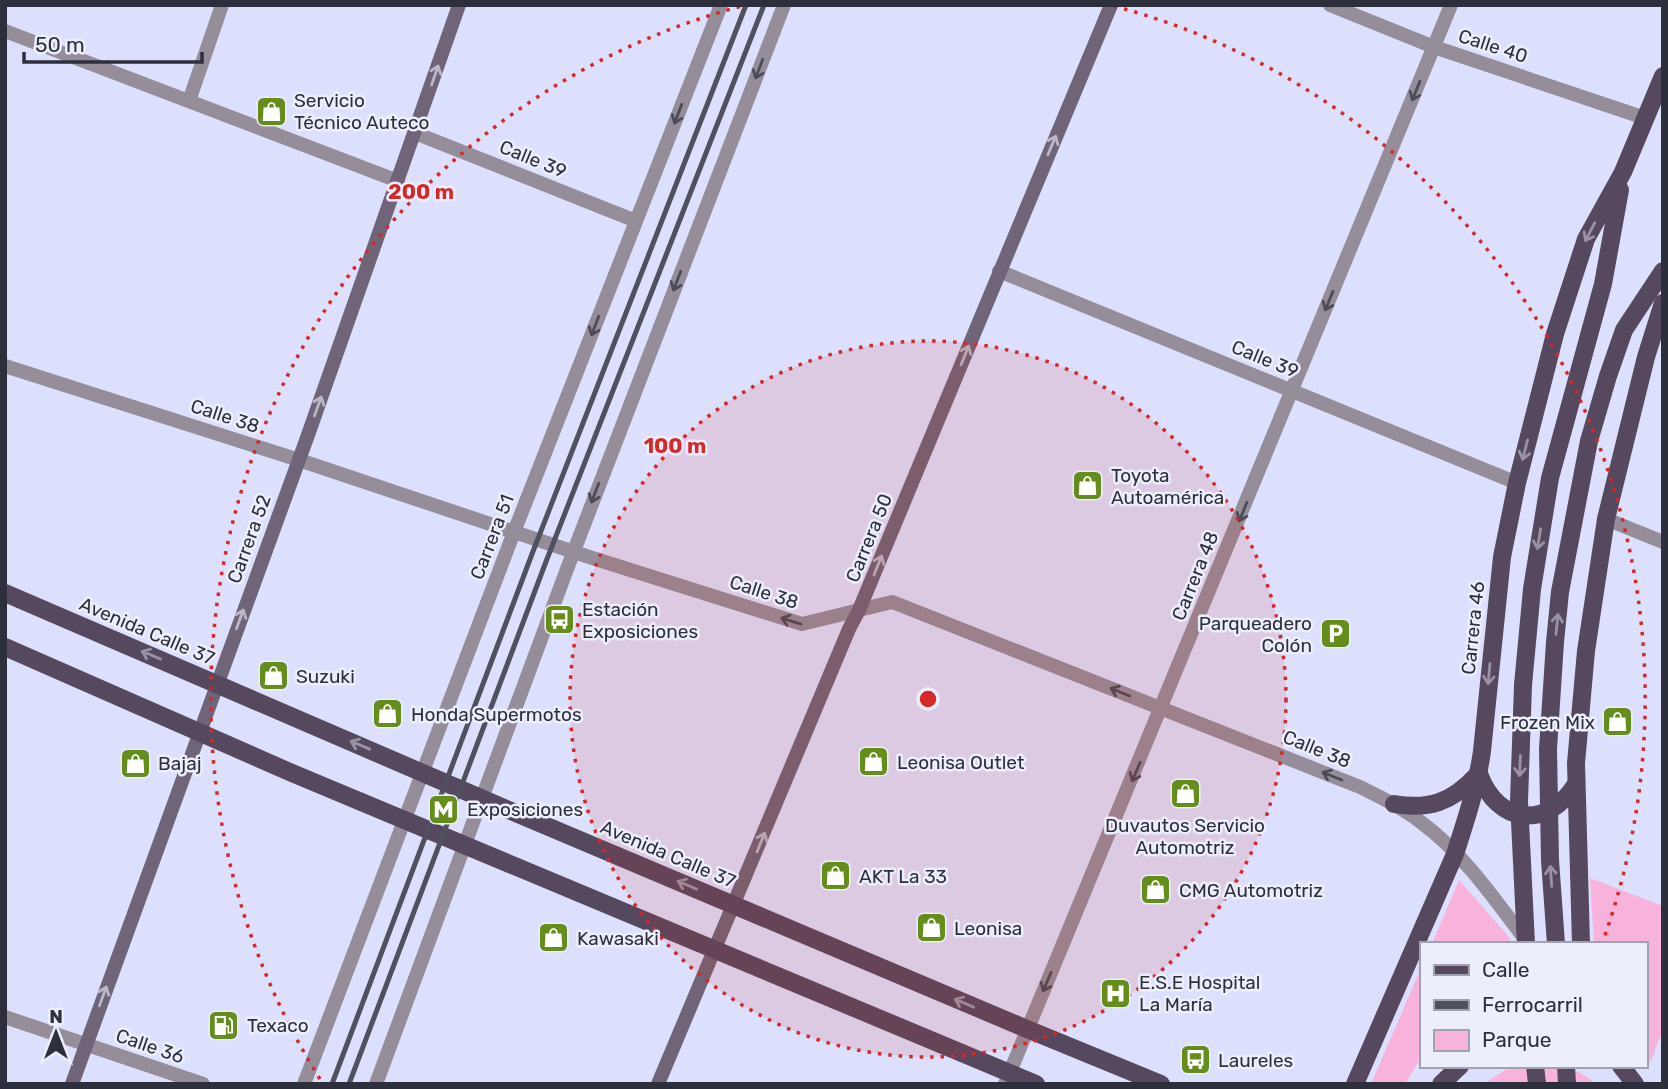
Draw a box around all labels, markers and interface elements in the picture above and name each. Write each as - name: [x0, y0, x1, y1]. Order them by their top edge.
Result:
- scale bar: [24, 21, 203, 65]
- street label: Calle 40: [1455, 24, 1531, 68]
- text: 50 m: [35, 32, 85, 57]
- one-way arrow: [752, 58, 764, 79]
- one-way arrow: [430, 65, 442, 87]
- one-way arrow: [1409, 80, 1422, 101]
- place label: Servicio Técnico Auteco: [294, 89, 429, 134]
- shop icon: Servicio Técnico Auteco: [254, 94, 288, 128]
- one-way arrow: [670, 103, 683, 125]
- street label: Calle 39: [496, 135, 570, 183]
- one-way arrow: [1047, 135, 1060, 156]
- text: 200 m: [388, 179, 454, 204]
- one-way arrow: [1583, 221, 1597, 242]
- one-way arrow: [670, 270, 683, 292]
- one-way arrow: [1322, 290, 1335, 311]
- one-way arrow: [587, 315, 600, 337]
- street label: Calle 39: [1228, 335, 1302, 383]
- one-way arrow: [959, 345, 972, 366]
- street label: Calle 38: [188, 394, 262, 438]
- one-way arrow: [313, 395, 325, 417]
- text: 100 m: [644, 433, 706, 458]
- one-way arrow: [1518, 438, 1531, 461]
- place label: Toyota Autoamérica: [1111, 464, 1224, 509]
- shop icon: Toyota Autoamérica: [1071, 469, 1105, 503]
- one-way arrow: [588, 482, 601, 504]
- street label: Carrera 50: [841, 490, 897, 586]
- street label: Carrera 51: [465, 491, 519, 583]
- street label: Carrera 52: [222, 492, 276, 586]
- one-way arrow: [1235, 500, 1248, 522]
- one-way arrow: [1532, 527, 1545, 550]
- street label: Carrera 48: [1167, 528, 1223, 624]
- one-way arrow: [872, 555, 885, 577]
- street label: Calle 38: [727, 570, 801, 614]
- street label: Carrera 46: [1457, 580, 1489, 676]
- street label: Avenida Calle 37: [76, 592, 218, 670]
- place label: Estación Exposiciones: [582, 598, 698, 643]
- bus stop icon: Estación Exposiciones: [542, 603, 576, 637]
- one-way arrow: [235, 609, 247, 631]
- place label: Parqueadero Colón: [1199, 612, 1312, 657]
- one-way arrow: [780, 613, 802, 626]
- one-way arrow: [1550, 613, 1563, 636]
- parking icon: Parqueadero Colón: [1318, 617, 1352, 651]
- one-way arrow: [141, 648, 162, 661]
- shop icon: Suzuki: [256, 659, 290, 693]
- one-way arrow: [1482, 662, 1495, 685]
- place label: Suzuki: [296, 665, 355, 688]
- one-way arrow: [1110, 685, 1132, 698]
- centre of rings: [916, 687, 940, 711]
- shop icon: Honda Supermotos: [371, 697, 405, 731]
- place label: Honda Supermotos: [411, 703, 582, 726]
- shop icon: Frozen Mix: [1601, 705, 1635, 739]
- place label: Frozen Mix: [1500, 711, 1595, 734]
- street label: Calle 38: [1280, 725, 1354, 773]
- one-way arrow: [350, 738, 371, 751]
- shop icon: Leonisa Outlet: [857, 745, 891, 779]
- shop icon: Bajaj: [118, 746, 152, 780]
- place label: Leonisa Outlet: [897, 751, 1025, 774]
- place label: Bajaj: [158, 752, 202, 775]
- one-way arrow: [1513, 754, 1526, 777]
- one-way arrow: [1129, 761, 1142, 782]
- one-way arrow: [1321, 769, 1343, 782]
- shop icon: Duvautos Servicio Automotriz: [1168, 777, 1202, 811]
- metro station icon: Exposiciones: [427, 792, 461, 826]
- place label: Exposiciones: [467, 798, 583, 821]
- place label: Duvautos Servicio Automotriz: [1105, 814, 1265, 859]
- street label: Avenida Calle 37: [597, 815, 739, 893]
- one-way arrow: [755, 832, 768, 854]
- shop icon: AKT La 33: [819, 859, 853, 893]
- one-way arrow: [1545, 864, 1558, 887]
- place label: AKT La 33: [859, 865, 947, 888]
- shop icon: CMG Automotriz: [1139, 873, 1173, 907]
- one-way arrow: [677, 878, 699, 891]
- place label: CMG Automotriz: [1179, 879, 1323, 902]
- shop icon: Leonisa: [914, 911, 948, 945]
- place label: Leonisa: [954, 917, 1022, 940]
- shop icon: Kawasaki: [537, 921, 571, 955]
- place label: Kawasaki: [577, 927, 659, 950]
- legend: [1420, 942, 1647, 1068]
- text: Calle: [1482, 957, 1530, 982]
- one-way arrow: [1040, 970, 1053, 992]
- place label: E.S.E Hospital La María: [1139, 971, 1260, 1016]
- hospital icon: E.S.E Hospital La María: [1099, 976, 1133, 1010]
- one-way arrow: [98, 986, 110, 1008]
- text: Ferrocarril: [1482, 992, 1583, 1017]
- one-way arrow: [954, 995, 976, 1008]
- north arrow: [21, 998, 91, 1068]
- text: N: [49, 1005, 63, 1028]
- fuel station icon: Texaco: [207, 1008, 241, 1042]
- place label: Texaco: [247, 1014, 309, 1037]
- street label: Calle 36: [113, 1024, 187, 1068]
- text: Parque: [1482, 1027, 1552, 1052]
- bus stop icon: Laureles: [1178, 1043, 1212, 1077]
- place label: Laureles: [1218, 1049, 1293, 1072]

